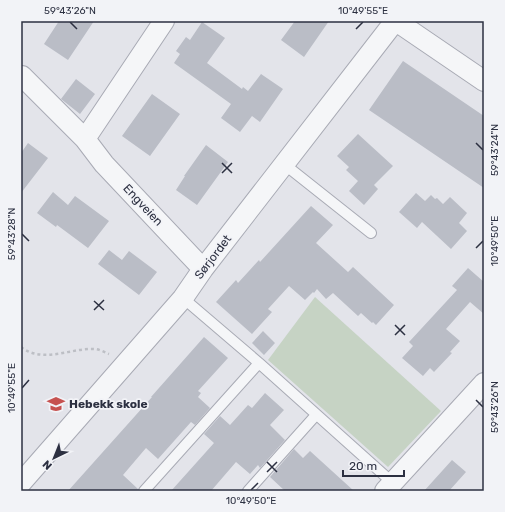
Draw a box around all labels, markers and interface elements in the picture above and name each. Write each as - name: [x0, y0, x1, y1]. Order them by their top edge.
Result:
- text: 59°43'26"N: [44, 5, 96, 17]
- text: 10°49'55"E: [338, 5, 388, 17]
- text: 59°43'24"N: [489, 124, 501, 176]
- street label: Engveien: [120, 181, 166, 229]
- text: 59°43'28"N: [6, 208, 18, 260]
- text: 10°49'50"E: [489, 216, 501, 266]
- street label: Sørjordet: [192, 232, 234, 282]
- text: 10°49'55"E: [6, 363, 18, 413]
- text: 59°43'26"N: [489, 381, 501, 433]
- school or university icon: Hebekk skole: [46, 394, 66, 414]
- place label: Hebekk skole: [69, 397, 148, 411]
- north arrow: [34, 438, 74, 478]
- scale bar: [343, 452, 404, 478]
- text: N: [40, 457, 55, 472]
- text: 20 m: [349, 459, 377, 473]
- text: 10°49'50"E: [226, 495, 276, 507]

